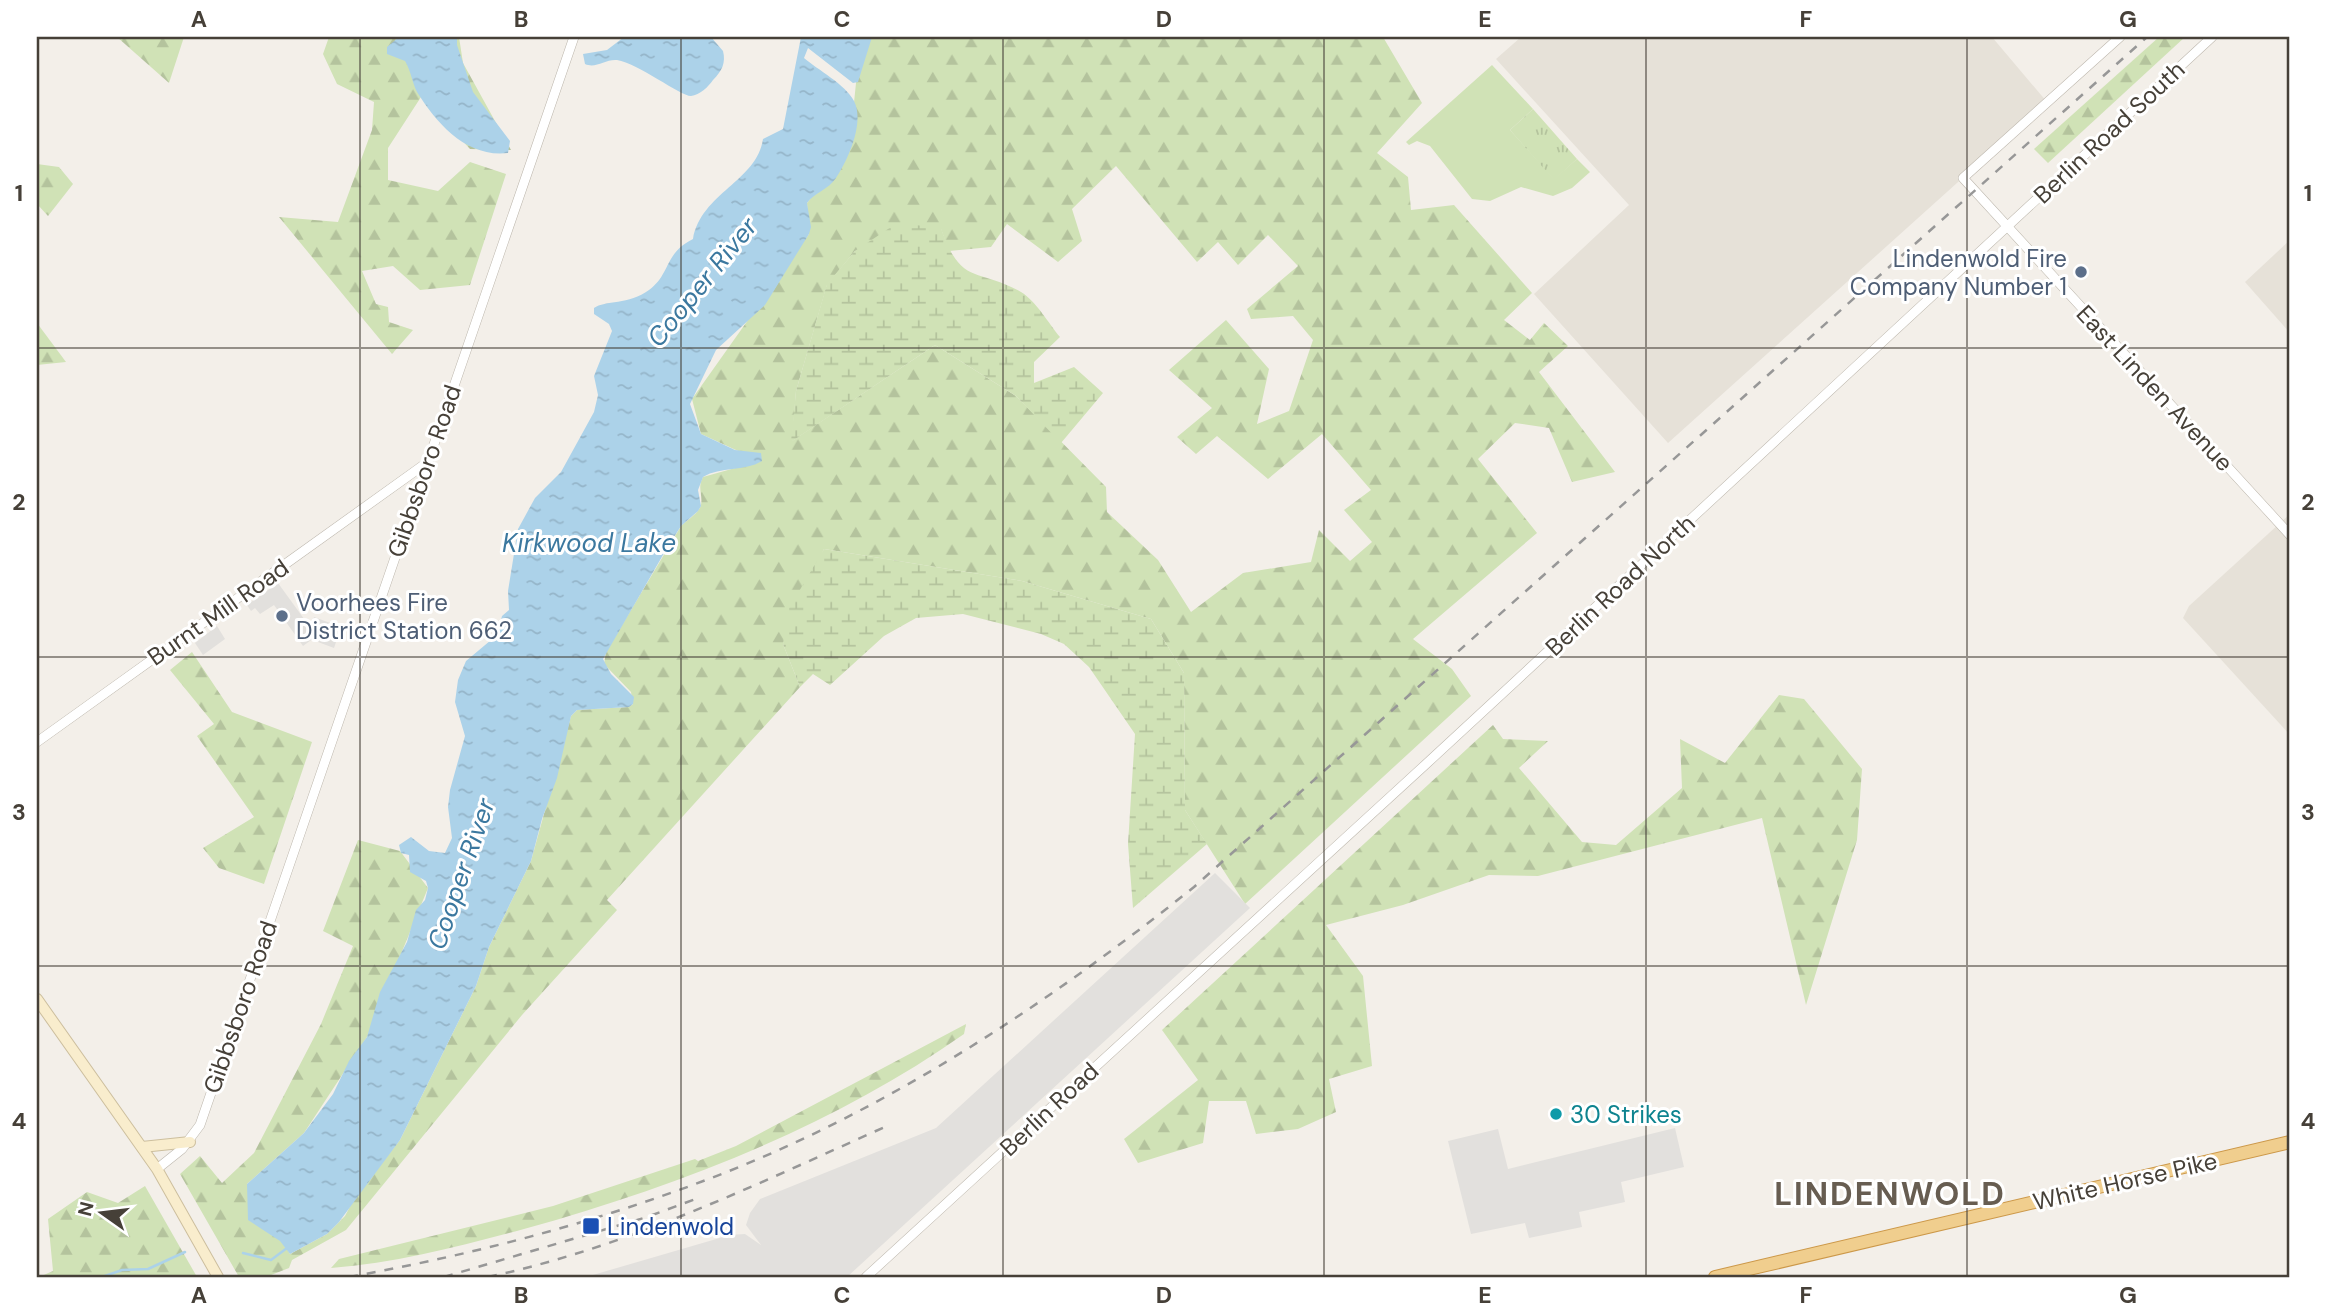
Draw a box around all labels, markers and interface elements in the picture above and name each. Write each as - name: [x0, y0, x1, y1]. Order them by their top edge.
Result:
- text: A: [191, 4, 207, 34]
- text: B: [514, 4, 528, 34]
- text: C: [834, 4, 850, 34]
- text: D: [1156, 4, 1172, 34]
- text: E: [1478, 4, 1492, 34]
- text: F: [1800, 4, 1813, 34]
- text: G: [2119, 4, 2137, 34]
- street label: Berlin Road South: [2027, 54, 2191, 210]
- text: 1: [15, 178, 23, 208]
- text: 1: [2304, 178, 2312, 208]
- water label: Cooper River: [639, 209, 766, 354]
- place label: Lindenwold Fire Company Number 1: [1850, 243, 2067, 302]
- marker: Lindenwold Fire Company Number 1: [2073, 264, 2089, 280]
- street label: East Linden Avenue: [2070, 298, 2240, 478]
- street label: Gibbsboro Road: [380, 381, 468, 561]
- text: 2: [12, 487, 26, 517]
- text: 2: [2301, 487, 2315, 517]
- street label: Berlin Road North: [1539, 508, 1701, 662]
- water label: Kirkwood Lake: [502, 526, 676, 560]
- street label: Burnt Mill Road: [141, 552, 295, 672]
- place label: Voorhees Fire District Station 662: [296, 587, 512, 646]
- marker: Voorhees Fire District Station 662: [274, 608, 290, 624]
- water label: Cooper River: [419, 793, 503, 954]
- text: 3: [12, 797, 26, 827]
- text: 3: [2301, 797, 2315, 827]
- street label: Gibbsboro Road: [196, 917, 284, 1097]
- street label: Berlin Road: [993, 1055, 1105, 1163]
- place label: 30 Strikes: [1570, 1099, 1682, 1130]
- text: 4: [12, 1106, 27, 1136]
- marker: 30 Strikes: [1548, 1106, 1564, 1122]
- text: 4: [2301, 1106, 2316, 1136]
- street label: White Horse Pike: [2030, 1145, 2220, 1217]
- district label: LINDENWOLD: [1774, 1173, 2006, 1215]
- north arrow: [66, 1178, 136, 1248]
- text: N: [72, 1199, 100, 1219]
- place label: Lindenwold: [607, 1211, 734, 1242]
- marker: Lindenwold: [581, 1216, 601, 1236]
- text: A: [191, 1280, 207, 1310]
- text: B: [514, 1280, 528, 1310]
- text: C: [834, 1280, 850, 1310]
- text: D: [1156, 1280, 1172, 1310]
- text: E: [1478, 1280, 1492, 1310]
- text: F: [1800, 1280, 1813, 1310]
- text: G: [2119, 1280, 2137, 1310]

